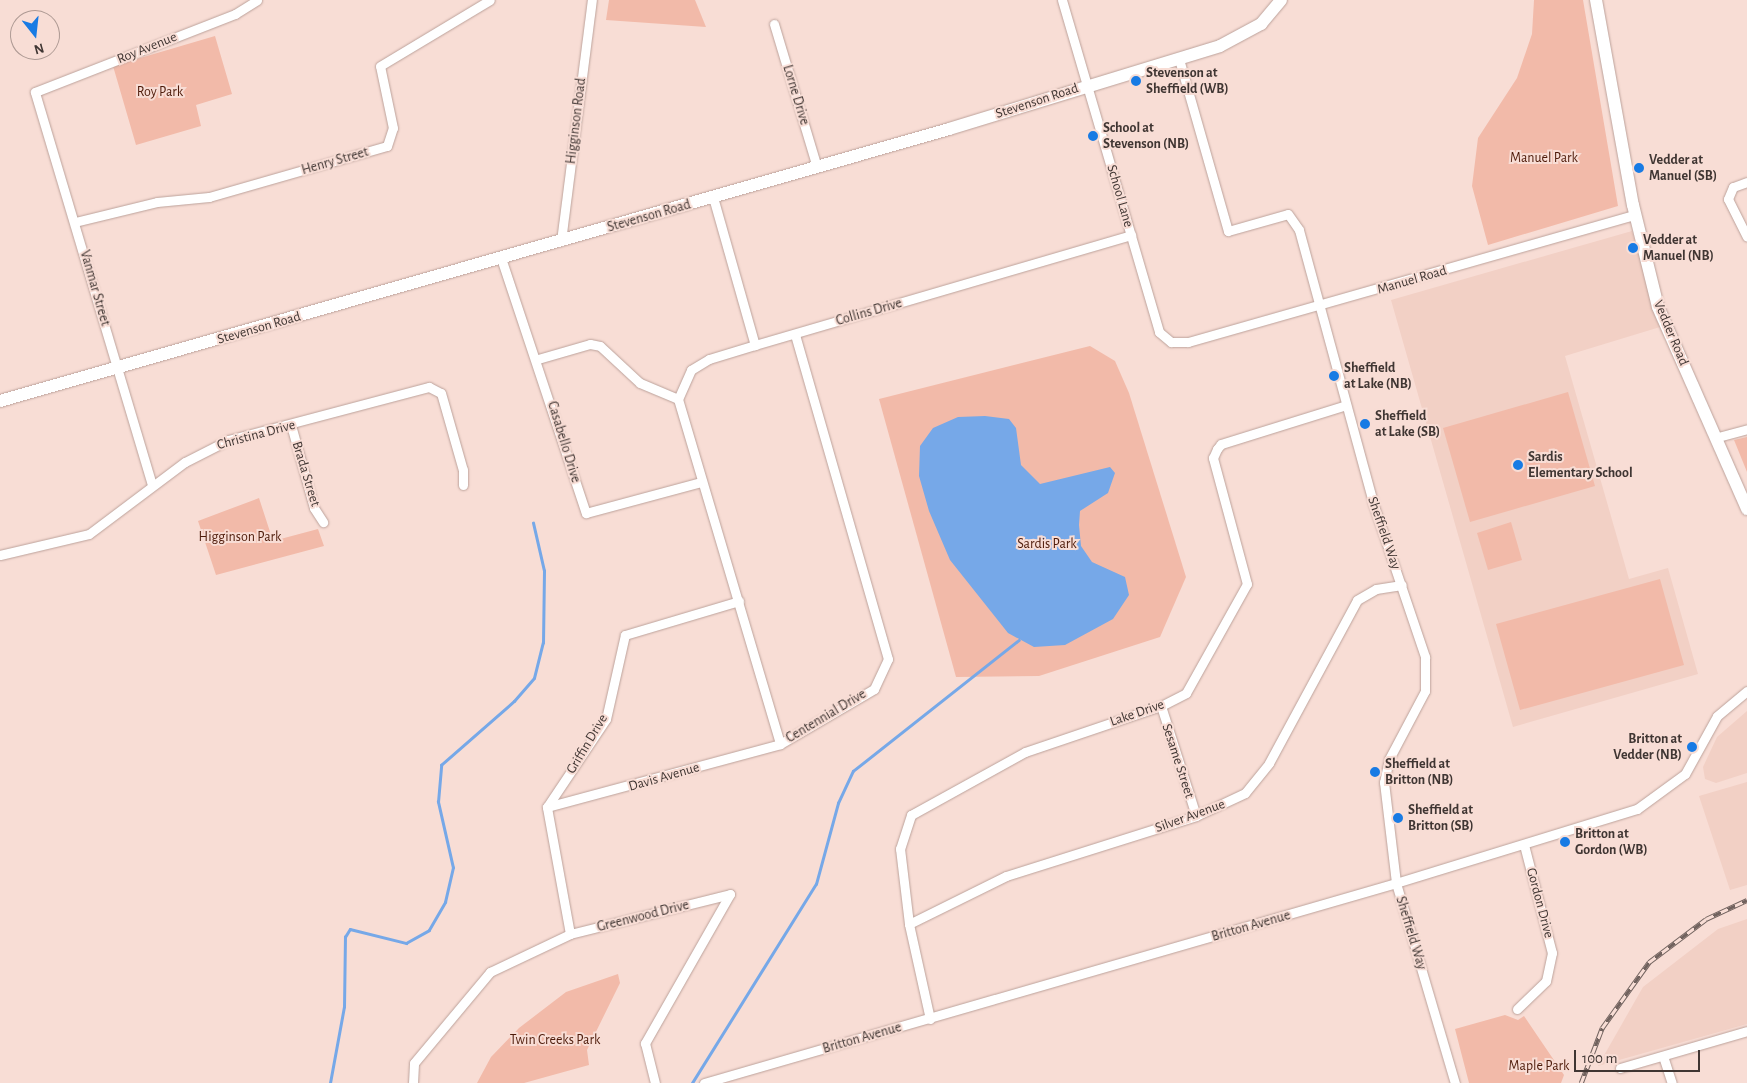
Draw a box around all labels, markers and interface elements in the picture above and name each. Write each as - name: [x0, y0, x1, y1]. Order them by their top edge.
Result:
- north arrow: [10, 10, 60, 60]
- street label: Roy Avenue: [115, 28, 179, 68]
- text: N: [32, 40, 45, 57]
- street label: Lorne Drive: [779, 63, 813, 127]
- place label: Stevenson at Sheffield (WB): [1146, 65, 1229, 98]
- marker: Stevenson at Sheffield (WB): [1130, 75, 1142, 87]
- street label: Higginson Road: [562, 77, 590, 165]
- street label: Stevenson Road: [993, 80, 1081, 122]
- park label: Roy Park: [137, 84, 183, 100]
- place label: School at Stevenson (NB): [1103, 120, 1189, 152]
- marker: School at Stevenson (NB): [1087, 130, 1099, 142]
- street label: Henry Street: [300, 143, 370, 179]
- park label: Manuel Park: [1510, 150, 1578, 166]
- place label: Vedder at Manuel (SB): [1649, 152, 1717, 184]
- marker: Vedder at Manuel (SB): [1633, 162, 1645, 174]
- street label: School Lane: [1103, 163, 1137, 229]
- street label: Stevenson Road: [605, 196, 693, 236]
- place label: Vedder at Manuel (NB): [1643, 232, 1714, 264]
- marker: Vedder at Manuel (NB): [1627, 242, 1639, 254]
- street label: Vanmar Street: [76, 248, 114, 328]
- street label: Manuel Road: [1375, 262, 1449, 298]
- street label: Collins Drive: [834, 295, 904, 329]
- street label: Vedder Road: [1650, 298, 1692, 368]
- street label: Stevenson Road: [215, 308, 303, 348]
- place label: Sheffield at Lake (NB): [1344, 360, 1412, 392]
- marker: Sheffield at Lake (NB): [1328, 370, 1340, 382]
- street label: Casabello Drive: [544, 399, 584, 485]
- place label: Sheffield at Lake (SB): [1375, 408, 1440, 441]
- street label: Christina Drive: [215, 416, 297, 454]
- marker: Sheffield at Lake (SB): [1359, 418, 1371, 430]
- street label: Brada Street: [288, 439, 324, 509]
- place label: Sardis Elementary School: [1528, 449, 1633, 482]
- marker: Sardis Elementary School: [1512, 459, 1524, 471]
- street label: Sheffield Way: [1364, 494, 1404, 572]
- park label: Higginson Park: [199, 529, 281, 545]
- park label: Sardis Park: [1017, 536, 1077, 552]
- street label: Centennial Drive: [783, 686, 869, 746]
- street label: Lake Drive: [1108, 696, 1166, 730]
- street label: Griffin Drive: [563, 711, 611, 777]
- street label: Sesame Street: [1158, 722, 1198, 800]
- place label: Britton at Vedder (NB): [1613, 731, 1682, 764]
- marker: Britton at Vedder (NB): [1686, 741, 1698, 753]
- place label: Sheffield at Britton (NB): [1385, 756, 1453, 789]
- street label: Davis Avenue: [627, 759, 701, 795]
- marker: Sheffield at Britton (NB): [1369, 766, 1381, 778]
- street label: Silver Avenue: [1153, 796, 1227, 836]
- place label: Sheffield at Britton (SB): [1408, 802, 1474, 834]
- marker: Sheffield at Britton (SB): [1392, 812, 1404, 824]
- place label: Britton at Gordon (WB): [1575, 826, 1648, 859]
- marker: Britton at Gordon (WB): [1559, 836, 1571, 848]
- street label: Gordon Drive: [1523, 866, 1557, 940]
- street label: Sheffield Way: [1392, 894, 1430, 972]
- street label: Greenwood Drive: [595, 896, 691, 936]
- street label: Britton Avenue: [1210, 907, 1292, 945]
- street label: Britton Avenue: [821, 1019, 903, 1057]
- park label: Twin Creeks Park: [510, 1032, 600, 1048]
- scale bar: [1577, 1040, 1703, 1072]
- text: 100 m: [1582, 1051, 1617, 1066]
- park label: Maple Park: [1509, 1058, 1569, 1074]

